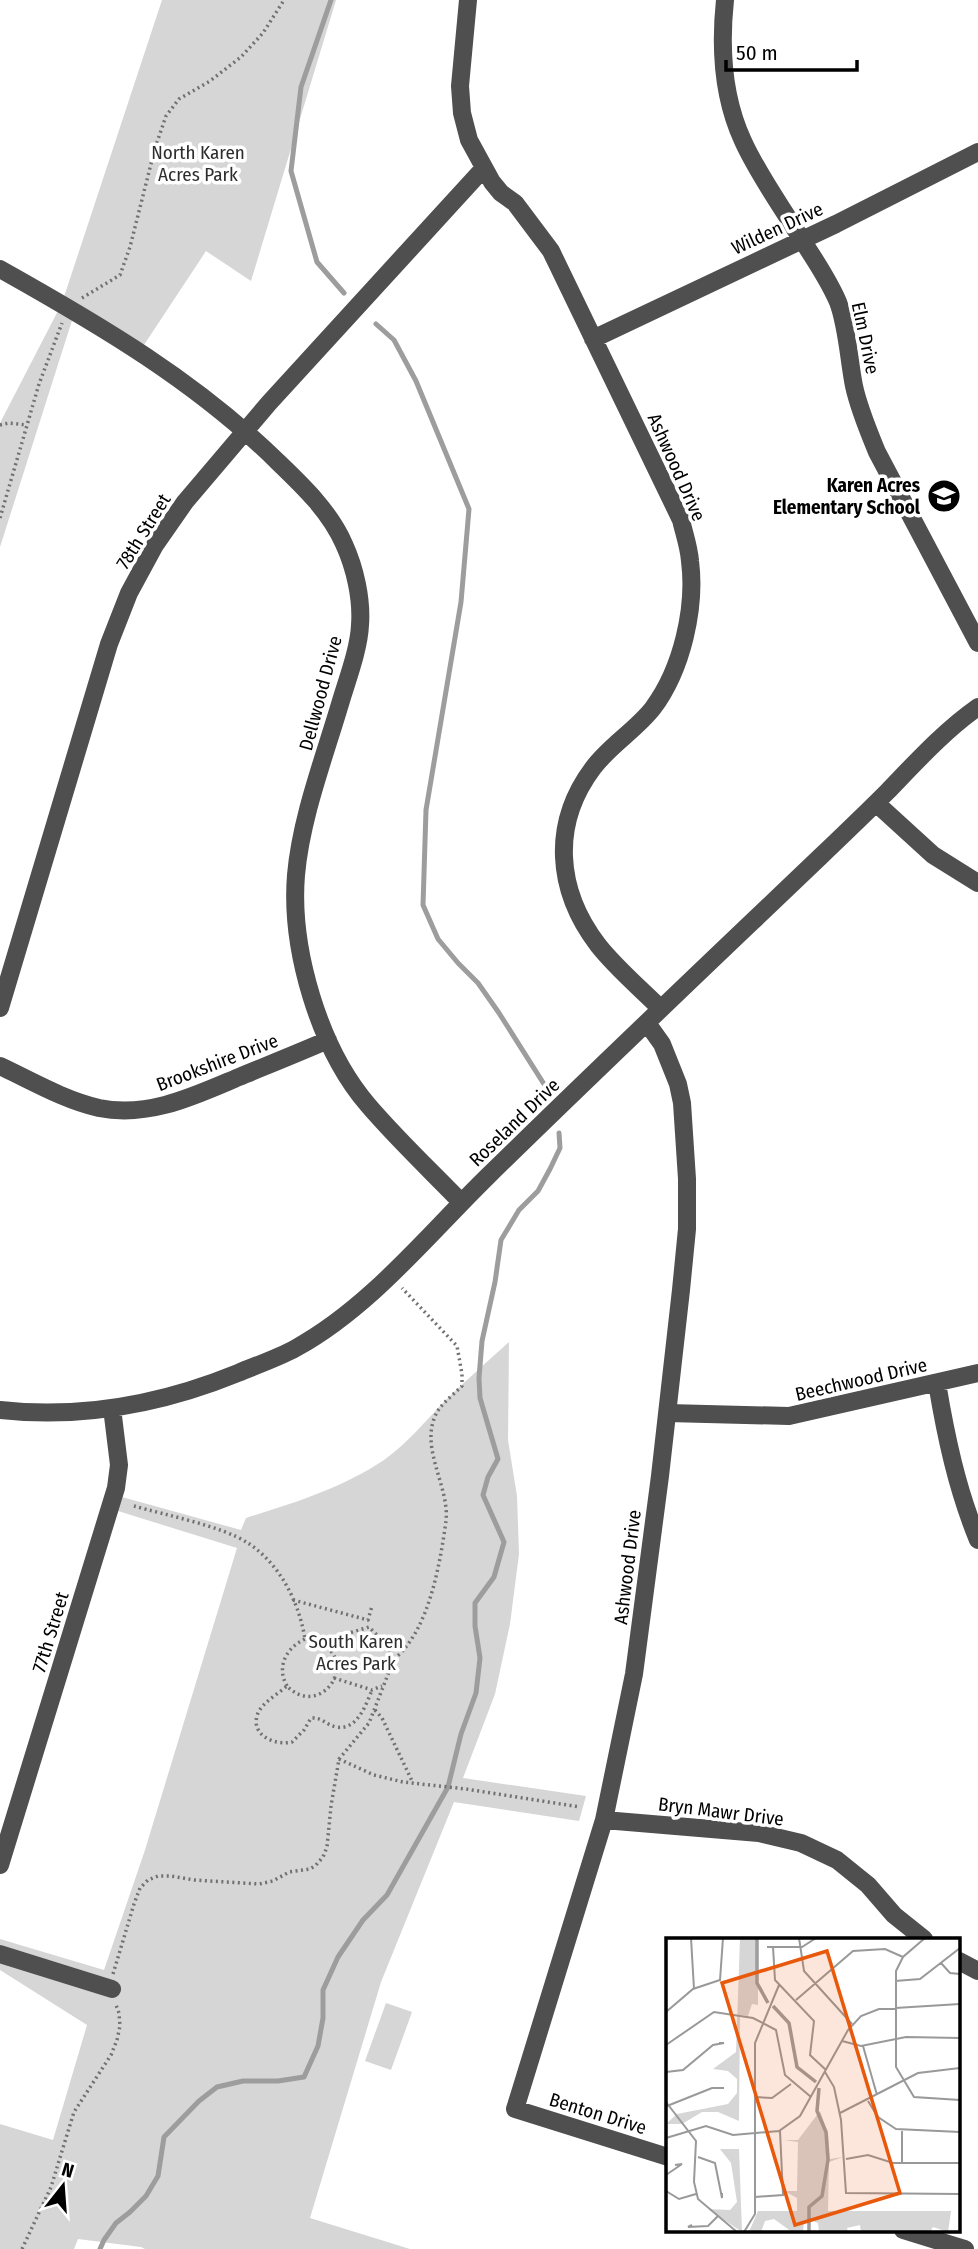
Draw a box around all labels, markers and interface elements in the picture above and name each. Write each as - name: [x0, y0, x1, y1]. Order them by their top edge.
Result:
- scale bar: [726, 28, 857, 72]
- text: 50 m: [736, 40, 778, 66]
- park label: North Karen Acres Park: [151, 141, 245, 186]
- street label: Wilden Drive: [728, 197, 827, 260]
- street label: Elm Drive: [847, 300, 884, 376]
- street label: Ashwood Drive: [643, 410, 711, 525]
- place label: Karen Acres Elementary School: [773, 474, 921, 519]
- school or university icon: Karen Acres Elementary School: [925, 477, 963, 515]
- street label: 78th Street: [111, 489, 176, 573]
- street label: Dellwood Drive: [294, 633, 347, 753]
- street label: Brookshire Drive: [153, 1029, 281, 1096]
- street label: Roseland Drive: [464, 1074, 564, 1171]
- street label: Beechwood Drive: [793, 1353, 929, 1406]
- street label: Ashwood Drive: [609, 1508, 646, 1626]
- street label: 77th Street: [27, 1588, 74, 1675]
- park label: South Karen Acres Park: [309, 1630, 403, 1675]
- street label: Bryn Mawr Drive: [657, 1792, 785, 1831]
- inset map: [666, 1938, 960, 2232]
- street label: Benton Drive: [546, 2088, 649, 2139]
- north arrow: [28, 2151, 98, 2221]
- text: N: [59, 2158, 77, 2183]

